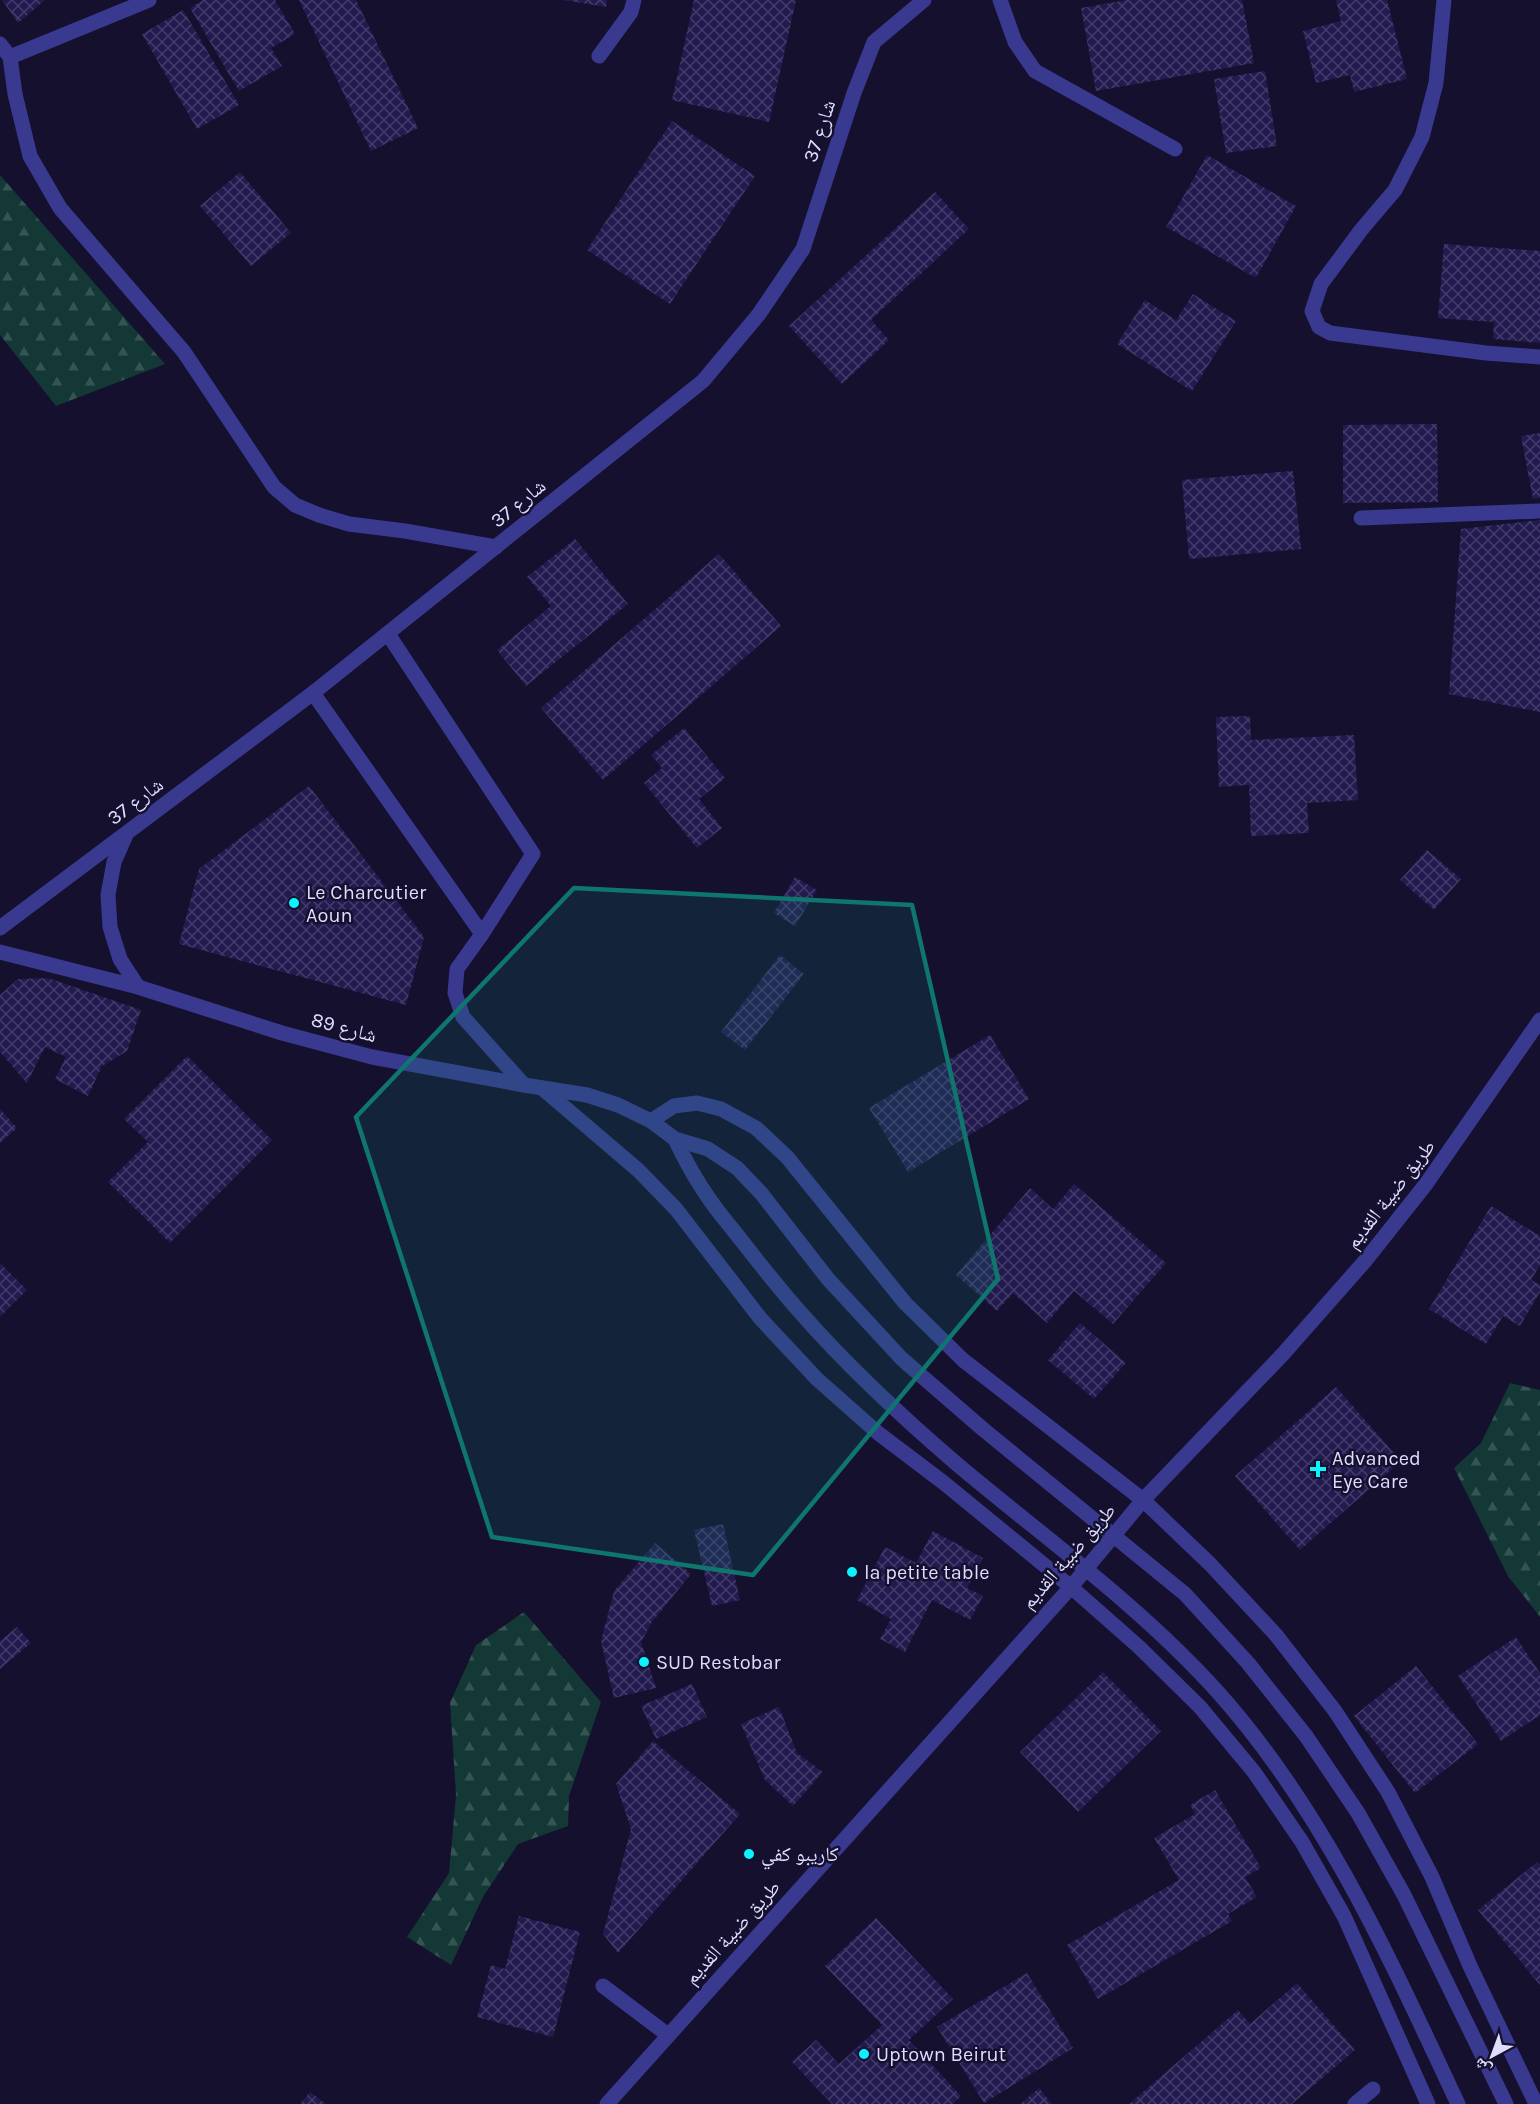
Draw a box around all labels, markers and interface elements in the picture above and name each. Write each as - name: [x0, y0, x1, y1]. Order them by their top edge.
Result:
- street label: شارع 37: [799, 97, 841, 165]
- street label: شارع 37: [486, 474, 551, 533]
- street label: شارع 37: [103, 773, 168, 831]
- place label: Le Charcutier Aoun: [306, 881, 427, 927]
- marker: Le Charcutier Aoun: [287, 896, 301, 910]
- street label: شارع 89: [308, 1008, 379, 1048]
- street label: طريق ضبية القديم: [1341, 1135, 1442, 1255]
- place label: Advanced Eye Care: [1332, 1447, 1421, 1493]
- marker: Advanced Eye Care: [1309, 1460, 1327, 1478]
- street label: طريق ضبية القديم: [1016, 1499, 1122, 1615]
- place label: la petite table: [864, 1561, 990, 1584]
- marker: la petite table: [845, 1565, 859, 1579]
- place label: SUD Restobar: [656, 1651, 781, 1674]
- marker: SUD Restobar: [637, 1655, 651, 1669]
- place label: كاريبو كفي: [761, 1843, 839, 1870]
- marker: كاريبو كفي: [742, 1847, 756, 1861]
- street label: طريق ضبية القديم: [680, 1876, 787, 1990]
- north arrow: [1462, 2026, 1522, 2086]
- place label: Uptown Beirut: [876, 2043, 1007, 2066]
- marker: Uptown Beirut: [857, 2047, 871, 2061]
- text: ش: [1470, 2054, 1495, 2080]

